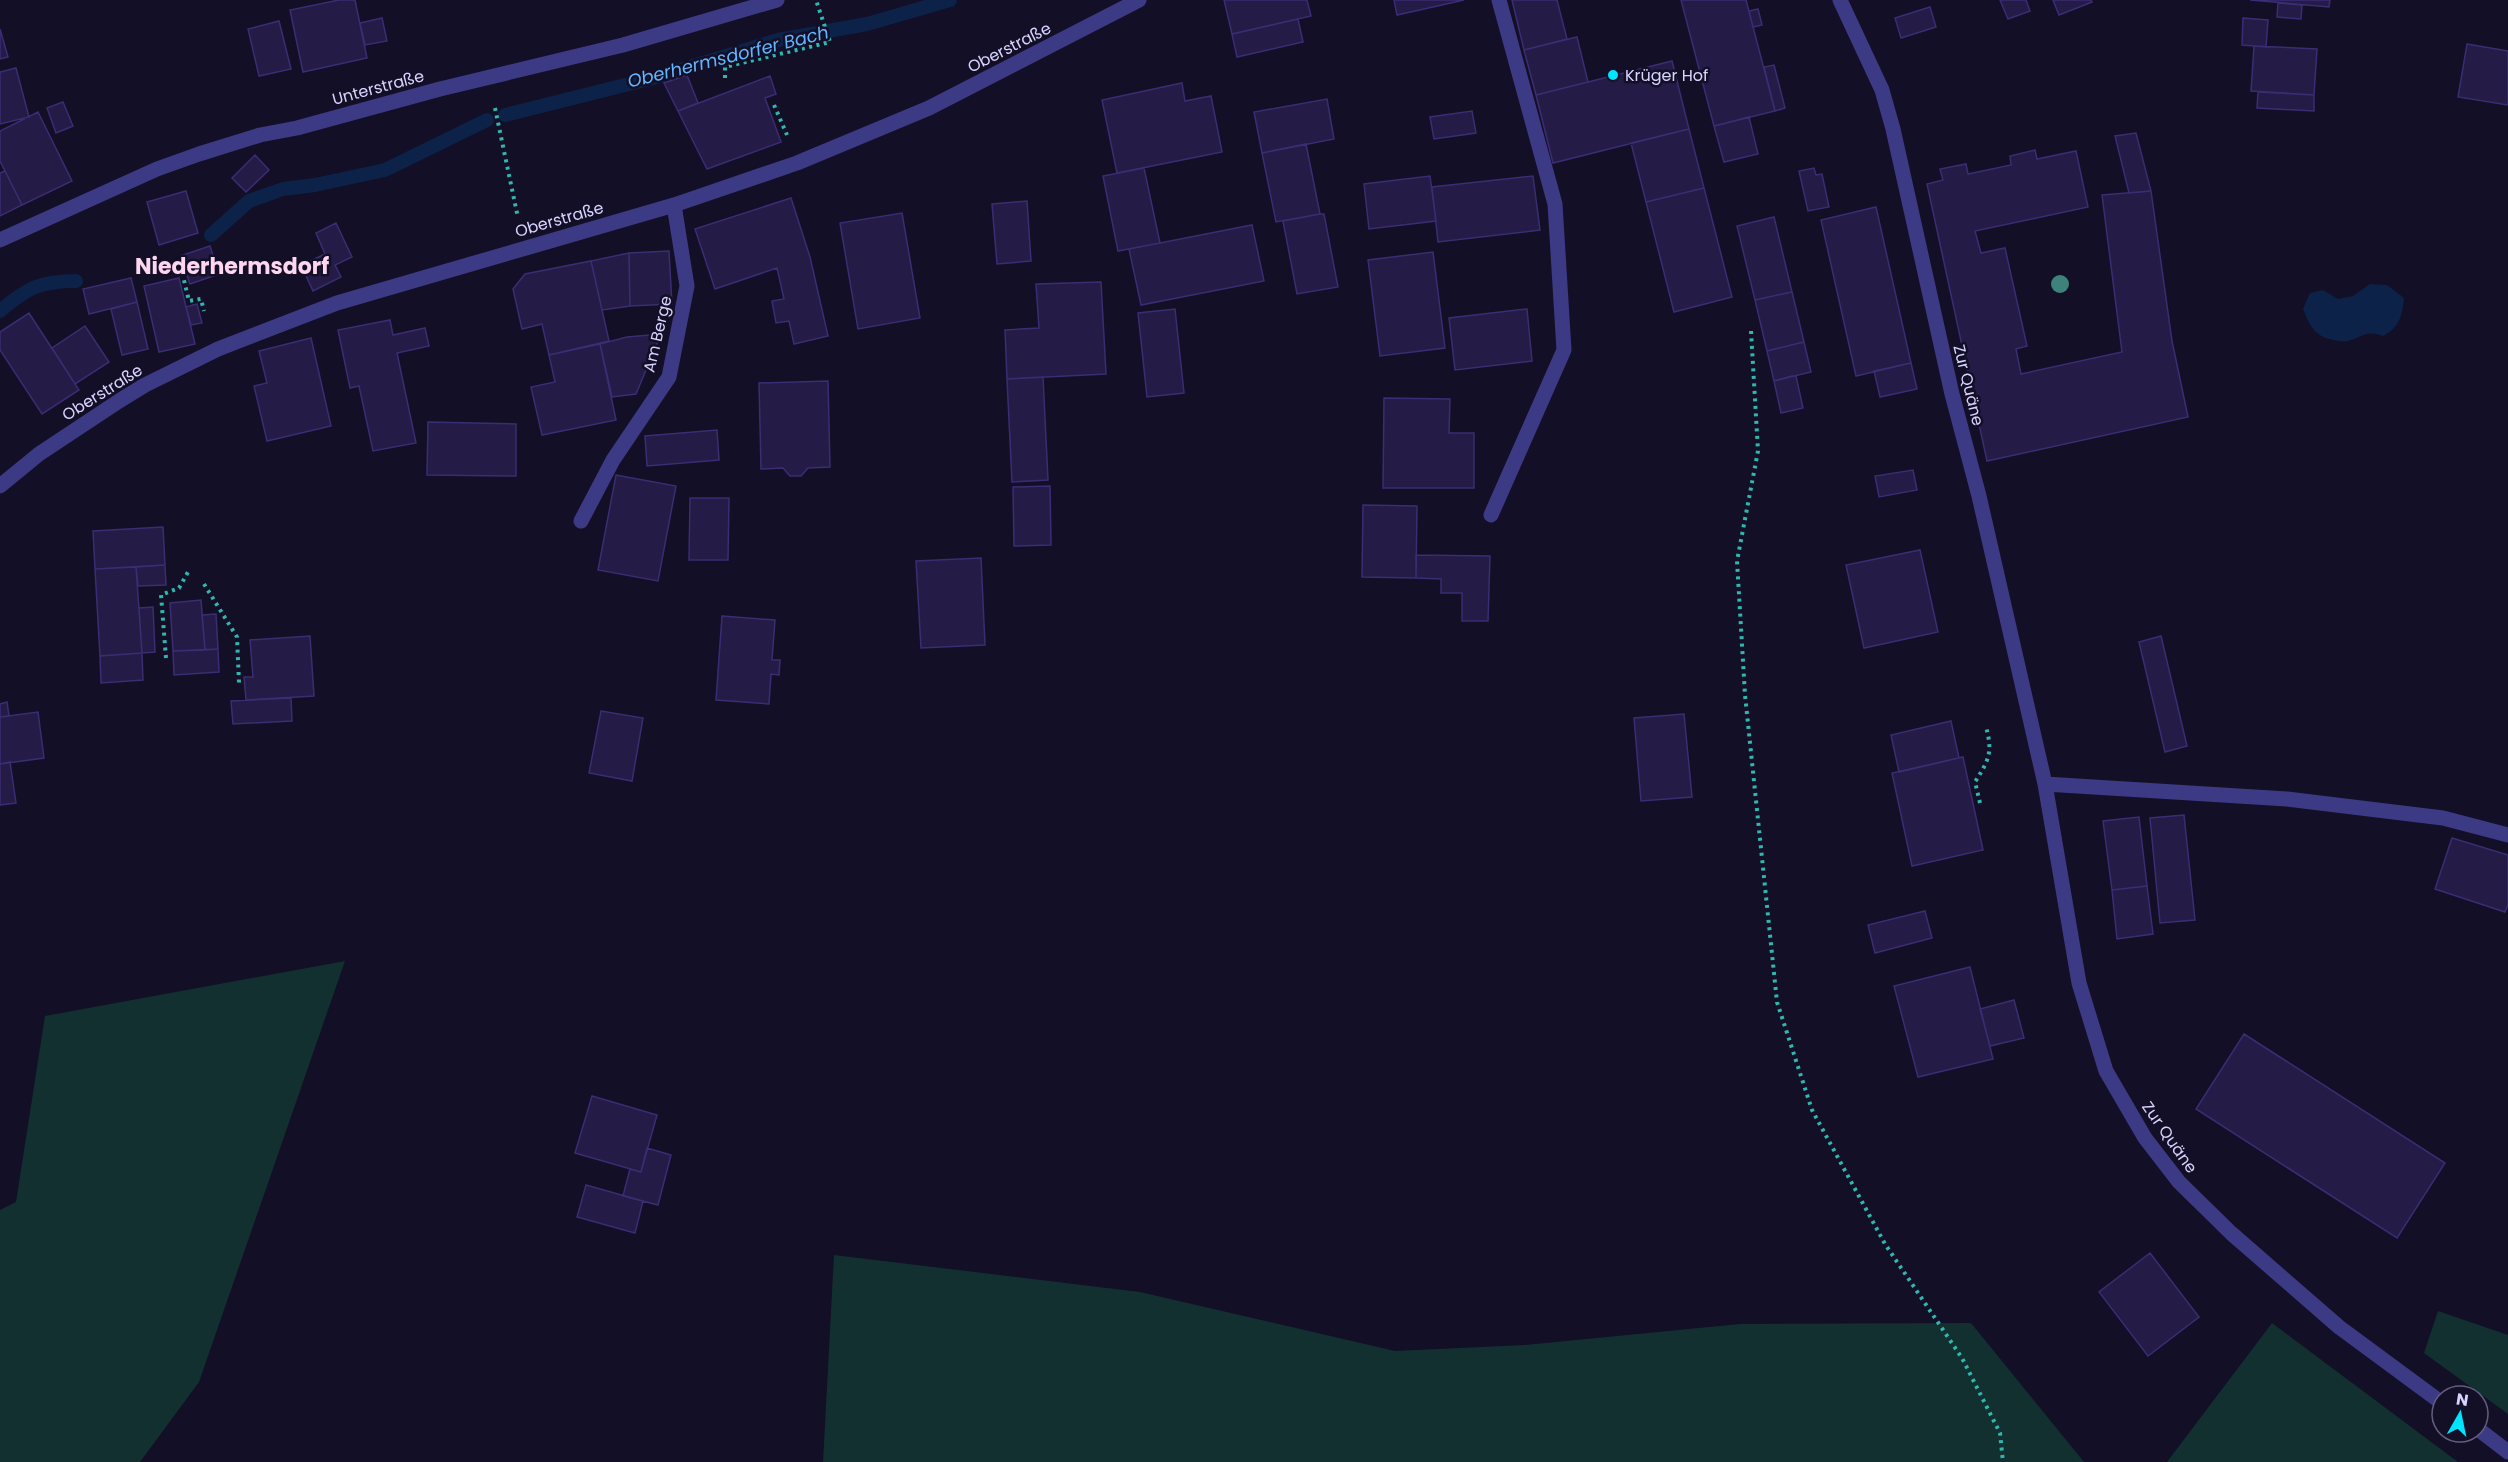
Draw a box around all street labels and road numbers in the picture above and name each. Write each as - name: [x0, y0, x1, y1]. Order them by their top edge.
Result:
- street label: Oberstraße: [963, 16, 1055, 78]
- street label: Unterstraße: [329, 64, 427, 111]
- street label: Oberstraße: [512, 196, 606, 243]
- street label: Am Berge: [638, 293, 677, 375]
- street label: Zur Quäne: [1947, 342, 1990, 428]
- street label: Oberstraße: [58, 359, 147, 426]
- street label: Zur Quäne: [2136, 1097, 2203, 1178]

